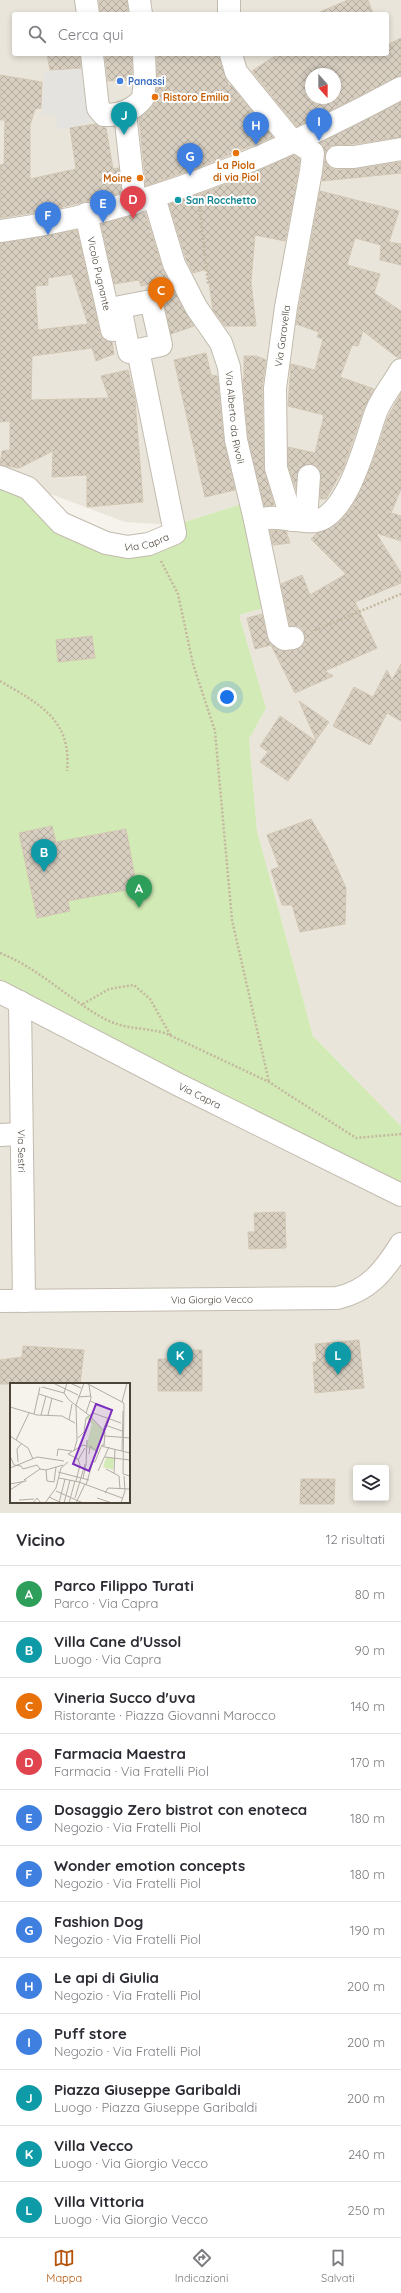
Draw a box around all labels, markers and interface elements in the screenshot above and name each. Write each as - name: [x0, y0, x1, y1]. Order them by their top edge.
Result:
- search box: [12, 12, 389, 56]
- icon: search: [26, 23, 48, 45]
- text: Cerca qui: [58, 25, 124, 44]
- north arrow: [305, 68, 341, 104]
- place label: Panassi: [128, 75, 165, 88]
- marker: Panassi: [115, 76, 125, 86]
- place label: Ristoro Emilia: [163, 91, 229, 104]
- marker: Ristoro Emilia: [150, 92, 160, 102]
- pin: J: [111, 102, 137, 135]
- pin: I: [306, 108, 332, 141]
- pin: H: [243, 112, 269, 145]
- pin: G: [177, 143, 203, 176]
- marker: La Piola di via Piol: [231, 148, 241, 158]
- place label: La Piola di via Piol: [213, 159, 259, 184]
- place label: Moine: [103, 172, 132, 185]
- marker: Moine: [135, 173, 145, 183]
- pin: D: [120, 186, 146, 219]
- pin: E: [90, 190, 116, 223]
- place label: San Rocchetto: [186, 194, 257, 207]
- marker: San Rocchetto: [173, 195, 183, 205]
- pin: F: [35, 202, 61, 235]
- street label: Vicolo Pugnante: [84, 235, 114, 312]
- pin: C: [148, 277, 174, 310]
- street label: Via Garavella: [272, 304, 293, 368]
- street label: Via Alberto da Rivoli: [222, 370, 247, 465]
- street label: Via Capra: [123, 530, 171, 554]
- your location: [217, 687, 237, 707]
- pin: B: [31, 839, 57, 872]
- pin: A: [126, 875, 152, 908]
- street label: Via Capra: [176, 1080, 223, 1112]
- street label: Via Sestri: [15, 1129, 28, 1173]
- street label: Via Giorgio Vecco: [171, 1293, 253, 1306]
- pin: K: [167, 1342, 193, 1375]
- pin: L: [325, 1342, 351, 1375]
- inset map: [10, 1383, 130, 1503]
- map controls: [353, 1465, 389, 1501]
- button: layers: [353, 1465, 389, 1501]
- text: Vicino: [16, 1529, 65, 1550]
- text: 12 risultati: [326, 1531, 385, 1547]
- text: Parco Filippo Turati: [54, 1576, 194, 1595]
- text: A: [25, 1586, 33, 1602]
- text: 80 m: [355, 1586, 385, 1602]
- text: Parco · Via Capra: [54, 1595, 158, 1611]
- text: Villa Cane d'Ussol: [54, 1632, 181, 1651]
- text: B: [25, 1642, 33, 1658]
- text: 90 m: [355, 1642, 385, 1658]
- text: Luogo · Via Capra: [54, 1651, 161, 1667]
- text: Vineria Succo d'uva: [54, 1688, 195, 1707]
- text: C: [25, 1698, 33, 1714]
- text: 140 m: [350, 1698, 385, 1714]
- text: Ristorante · Piazza Giovanni Marocco: [54, 1707, 276, 1723]
- text: Farmacia Maestra: [54, 1744, 186, 1763]
- text: D: [24, 1754, 34, 1770]
- text: 170 m: [350, 1754, 385, 1770]
- text: Farmacia · Via Fratelli Piol: [54, 1763, 209, 1779]
- text: Dosaggio Zero bistrot con enoteca: [54, 1800, 307, 1819]
- text: E: [25, 1810, 33, 1826]
- text: 180 m: [350, 1810, 385, 1826]
- text: Negozio · Via Fratelli Piol: [54, 1819, 201, 1835]
- text: Wonder emotion concepts: [54, 1856, 245, 1875]
- text: F: [25, 1866, 33, 1882]
- text: 180 m: [350, 1866, 385, 1882]
- text: Negozio · Via Fratelli Piol: [54, 1875, 201, 1891]
- text: Fashion Dog: [54, 1912, 143, 1931]
- text: G: [24, 1922, 34, 1938]
- text: 190 m: [350, 1922, 385, 1938]
- text: Negozio · Via Fratelli Piol: [54, 1931, 201, 1947]
- text: Le api di Giulia: [54, 1968, 159, 1987]
- text: H: [24, 1978, 34, 1994]
- text: 200 m: [347, 1978, 385, 1994]
- text: Negozio · Via Fratelli Piol: [54, 1987, 201, 2003]
- text: Puff store: [54, 2024, 127, 2043]
- text: I: [27, 2034, 31, 2050]
- text: 200 m: [347, 2034, 385, 2050]
- text: Negozio · Via Fratelli Piol: [54, 2043, 201, 2059]
- text: Piazza Giuseppe Garibaldi: [54, 2080, 241, 2099]
- text: J: [25, 2090, 33, 2106]
- text: 200 m: [347, 2090, 385, 2106]
- text: Luogo · Piazza Giuseppe Garibaldi: [54, 2099, 257, 2115]
- text: Villa Vecco: [54, 2136, 133, 2155]
- text: K: [25, 2146, 33, 2162]
- text: 240 m: [348, 2146, 385, 2162]
- text: Luogo · Via Giorgio Vecco: [54, 2155, 208, 2171]
- text: Villa Vittoria: [54, 2192, 144, 2211]
- text: L: [25, 2202, 33, 2218]
- text: 250 m: [348, 2202, 385, 2218]
- text: Luogo · Via Giorgio Vecco: [54, 2211, 208, 2227]
- tab: Mappa: [46, 2247, 82, 2285]
- tab: Indicazioni: [175, 2247, 228, 2285]
- tab: Salvati: [321, 2247, 355, 2285]

